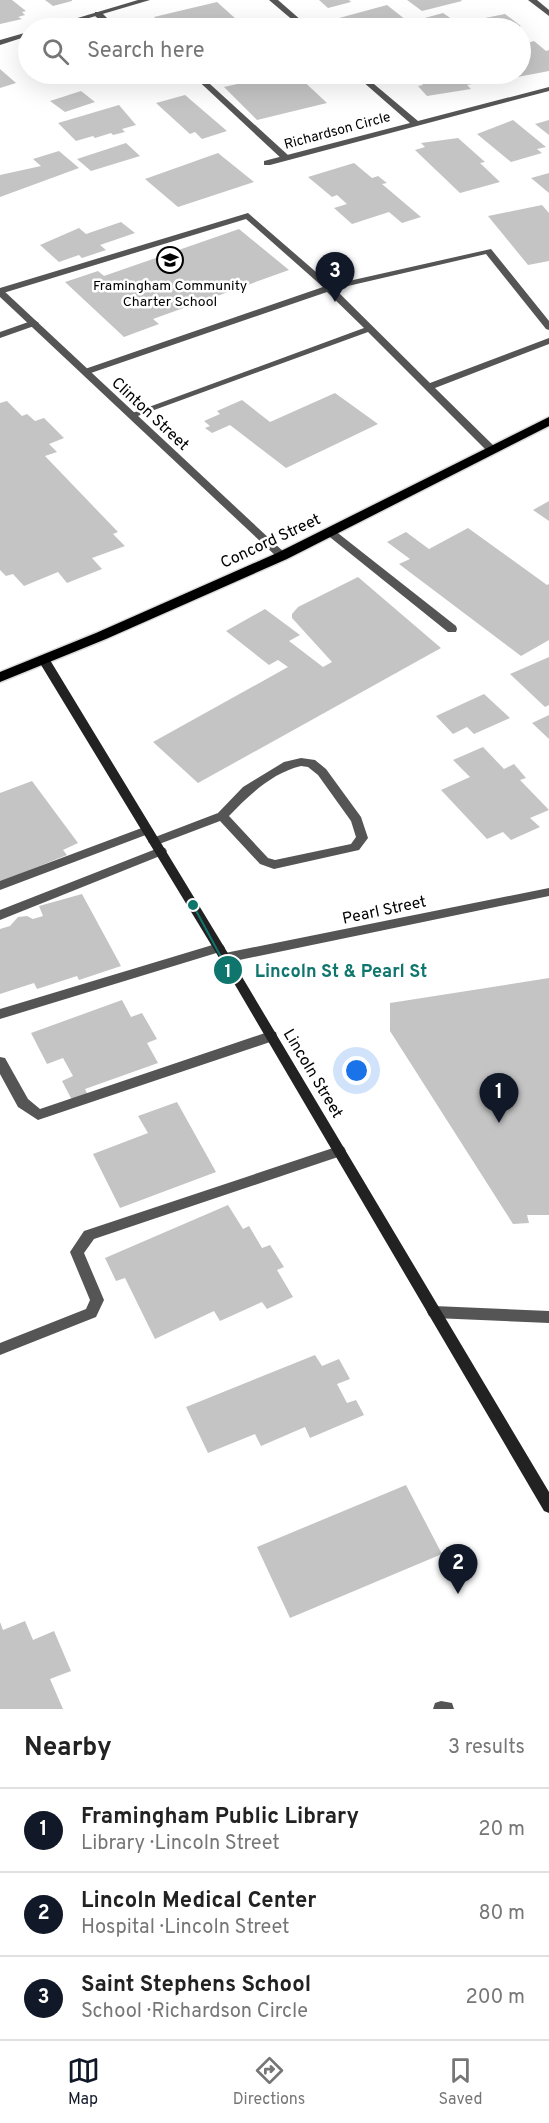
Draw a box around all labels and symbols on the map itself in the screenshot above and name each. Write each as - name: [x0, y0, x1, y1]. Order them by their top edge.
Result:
- street label: Richardson Circle: [282, 109, 393, 154]
- school or university icon: Framingham Community Charter School: [155, 245, 185, 275]
- pin: 3: [316, 252, 354, 302]
- place label: Framingham Community Charter School: [93, 278, 247, 311]
- street label: Clinton Street: [107, 373, 193, 456]
- street label: Concord Street: [218, 510, 324, 574]
- street label: Pearl Street: [341, 892, 428, 930]
- callout: Lincoln St & Pearl St: [213, 952, 439, 988]
- text: 1: [224, 961, 232, 984]
- text: Lincoln St & Pearl St: [255, 961, 427, 984]
- street label: Lincoln Street: [278, 1026, 347, 1122]
- your location: [342, 1056, 371, 1085]
- pin: 1: [480, 1074, 518, 1123]
- pin: 2: [438, 1544, 478, 1594]

